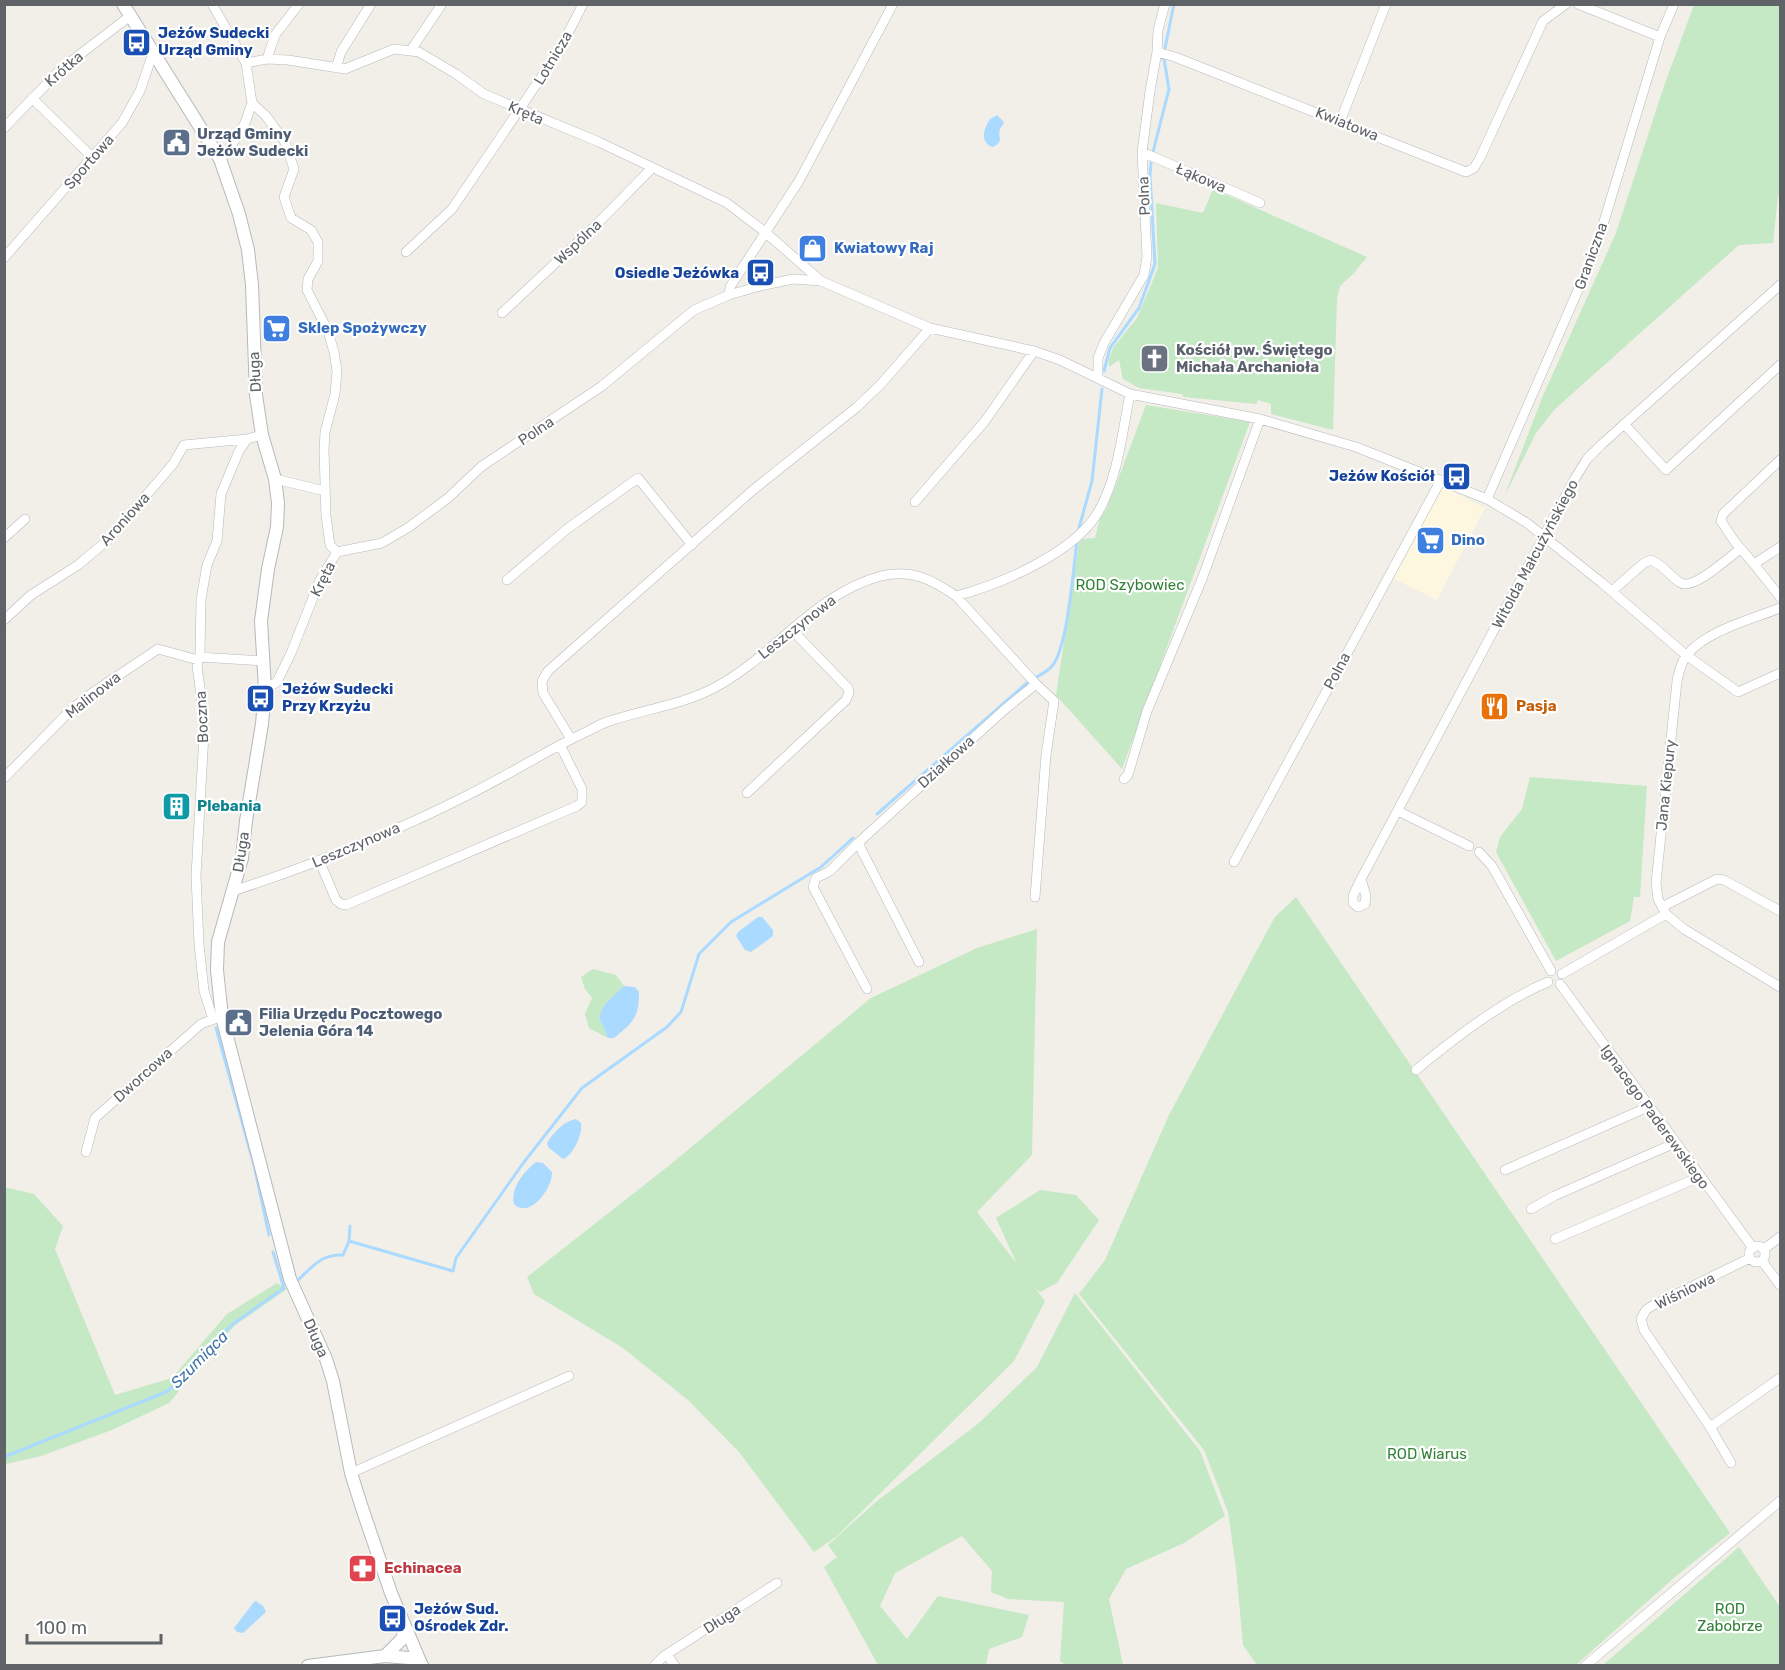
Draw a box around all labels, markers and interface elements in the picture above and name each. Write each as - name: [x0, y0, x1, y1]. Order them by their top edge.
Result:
- place label: Jeżów Sudecki Urząd Gminy: [158, 24, 269, 59]
- bus stop icon: Jeżów Sudecki Urząd Gminy: [121, 26, 153, 58]
- street label: Lotnicza: [530, 28, 576, 88]
- street label: Krótka: [41, 47, 87, 91]
- street label: Kręta: [505, 97, 547, 129]
- street label: Kwiatowa: [1313, 103, 1381, 145]
- place label: Urząd Gminy Jeżów Sudecki: [197, 125, 308, 160]
- public building icon: Urząd Gminy Jeżów Sudecki: [160, 127, 192, 159]
- street label: Sportowa: [60, 131, 118, 193]
- street label: Łąkowa: [1173, 159, 1229, 197]
- street label: Polna: [1134, 176, 1154, 216]
- street label: Wspólna: [551, 216, 605, 268]
- street label: Graniczna: [1571, 220, 1611, 292]
- shop icon: Kwiatowy Raj: [797, 232, 829, 264]
- place label: Kwiatowy Raj: [834, 239, 934, 257]
- bus stop icon: Osiedle Jeżówka: [744, 257, 776, 289]
- place label: Osiedle Jeżówka: [615, 264, 739, 282]
- supermarket icon: Sklep Spożywczy: [261, 312, 293, 344]
- place label: Sklep Spożywczy: [298, 319, 427, 337]
- place label: Kościół pw. Świętego Michała Archanioła: [1176, 341, 1333, 376]
- church icon: Kościół pw. Świętego Michała Archanioła: [1139, 343, 1171, 375]
- street label: Długa: [245, 351, 265, 393]
- street label: Polna: [515, 413, 557, 449]
- bus stop icon: Jeżów Kościół: [1440, 460, 1472, 492]
- place label: Jeżów Kościół: [1329, 467, 1435, 485]
- street label: Witolda Małcużyńskiego: [1488, 476, 1582, 632]
- street label: Aroniowa: [96, 489, 154, 549]
- supermarket icon: Dino: [1414, 524, 1446, 556]
- place label: Dino: [1451, 531, 1485, 549]
- street label: Kręta: [307, 558, 339, 600]
- park label: ROD Szybowiec: [1076, 576, 1184, 594]
- street label: Leszczynowa: [755, 591, 839, 663]
- street label: Polna: [1320, 649, 1354, 693]
- street label: Malinowa: [62, 668, 124, 722]
- place label: Jeżów Sudecki Przy Krzyżu: [282, 680, 393, 715]
- bus stop icon: Jeżów Sudecki Przy Krzyżu: [245, 682, 277, 714]
- restaurant icon: Pasja: [1479, 690, 1511, 722]
- street label: Boczna: [192, 691, 212, 743]
- place label: Pasja: [1516, 697, 1557, 715]
- street label: Działkowa: [914, 732, 978, 792]
- street label: Jana Kiepury: [1652, 738, 1680, 832]
- building icon: Plebania: [160, 790, 192, 822]
- place label: Plebania: [197, 797, 262, 815]
- street label: Leszczynowa: [309, 818, 403, 872]
- street label: Długa: [229, 830, 253, 874]
- place label: Filia Urzędu Pocztowego Jelenia Góra 14: [259, 1005, 443, 1040]
- public building icon: Filia Urzędu Pocztowego Jelenia Góra 14: [222, 1007, 254, 1039]
- street label: Ignacego Paderewskiego: [1597, 1041, 1713, 1193]
- street label: Dworcowa: [110, 1044, 176, 1106]
- street label: Wiśniowa: [1652, 1269, 1718, 1313]
- street label: Długa: [299, 1316, 333, 1360]
- water label: Szumiąca: [167, 1327, 233, 1393]
- park label: ROD Wiarus: [1387, 1445, 1467, 1463]
- pharmacy icon: Echinacea: [347, 1552, 379, 1584]
- place label: Echinacea: [384, 1559, 462, 1577]
- place label: Jeżów Sud. Ośrodek Zdr.: [414, 1600, 509, 1635]
- street label: Długa: [700, 1600, 744, 1638]
- park label: ROD Zabobrze: [1697, 1600, 1763, 1635]
- bus stop icon: Jeżów Sud. Ośrodek Zdr.: [377, 1602, 409, 1634]
- scale bar: [27, 1607, 160, 1645]
- text: 100 m: [36, 1617, 87, 1639]

